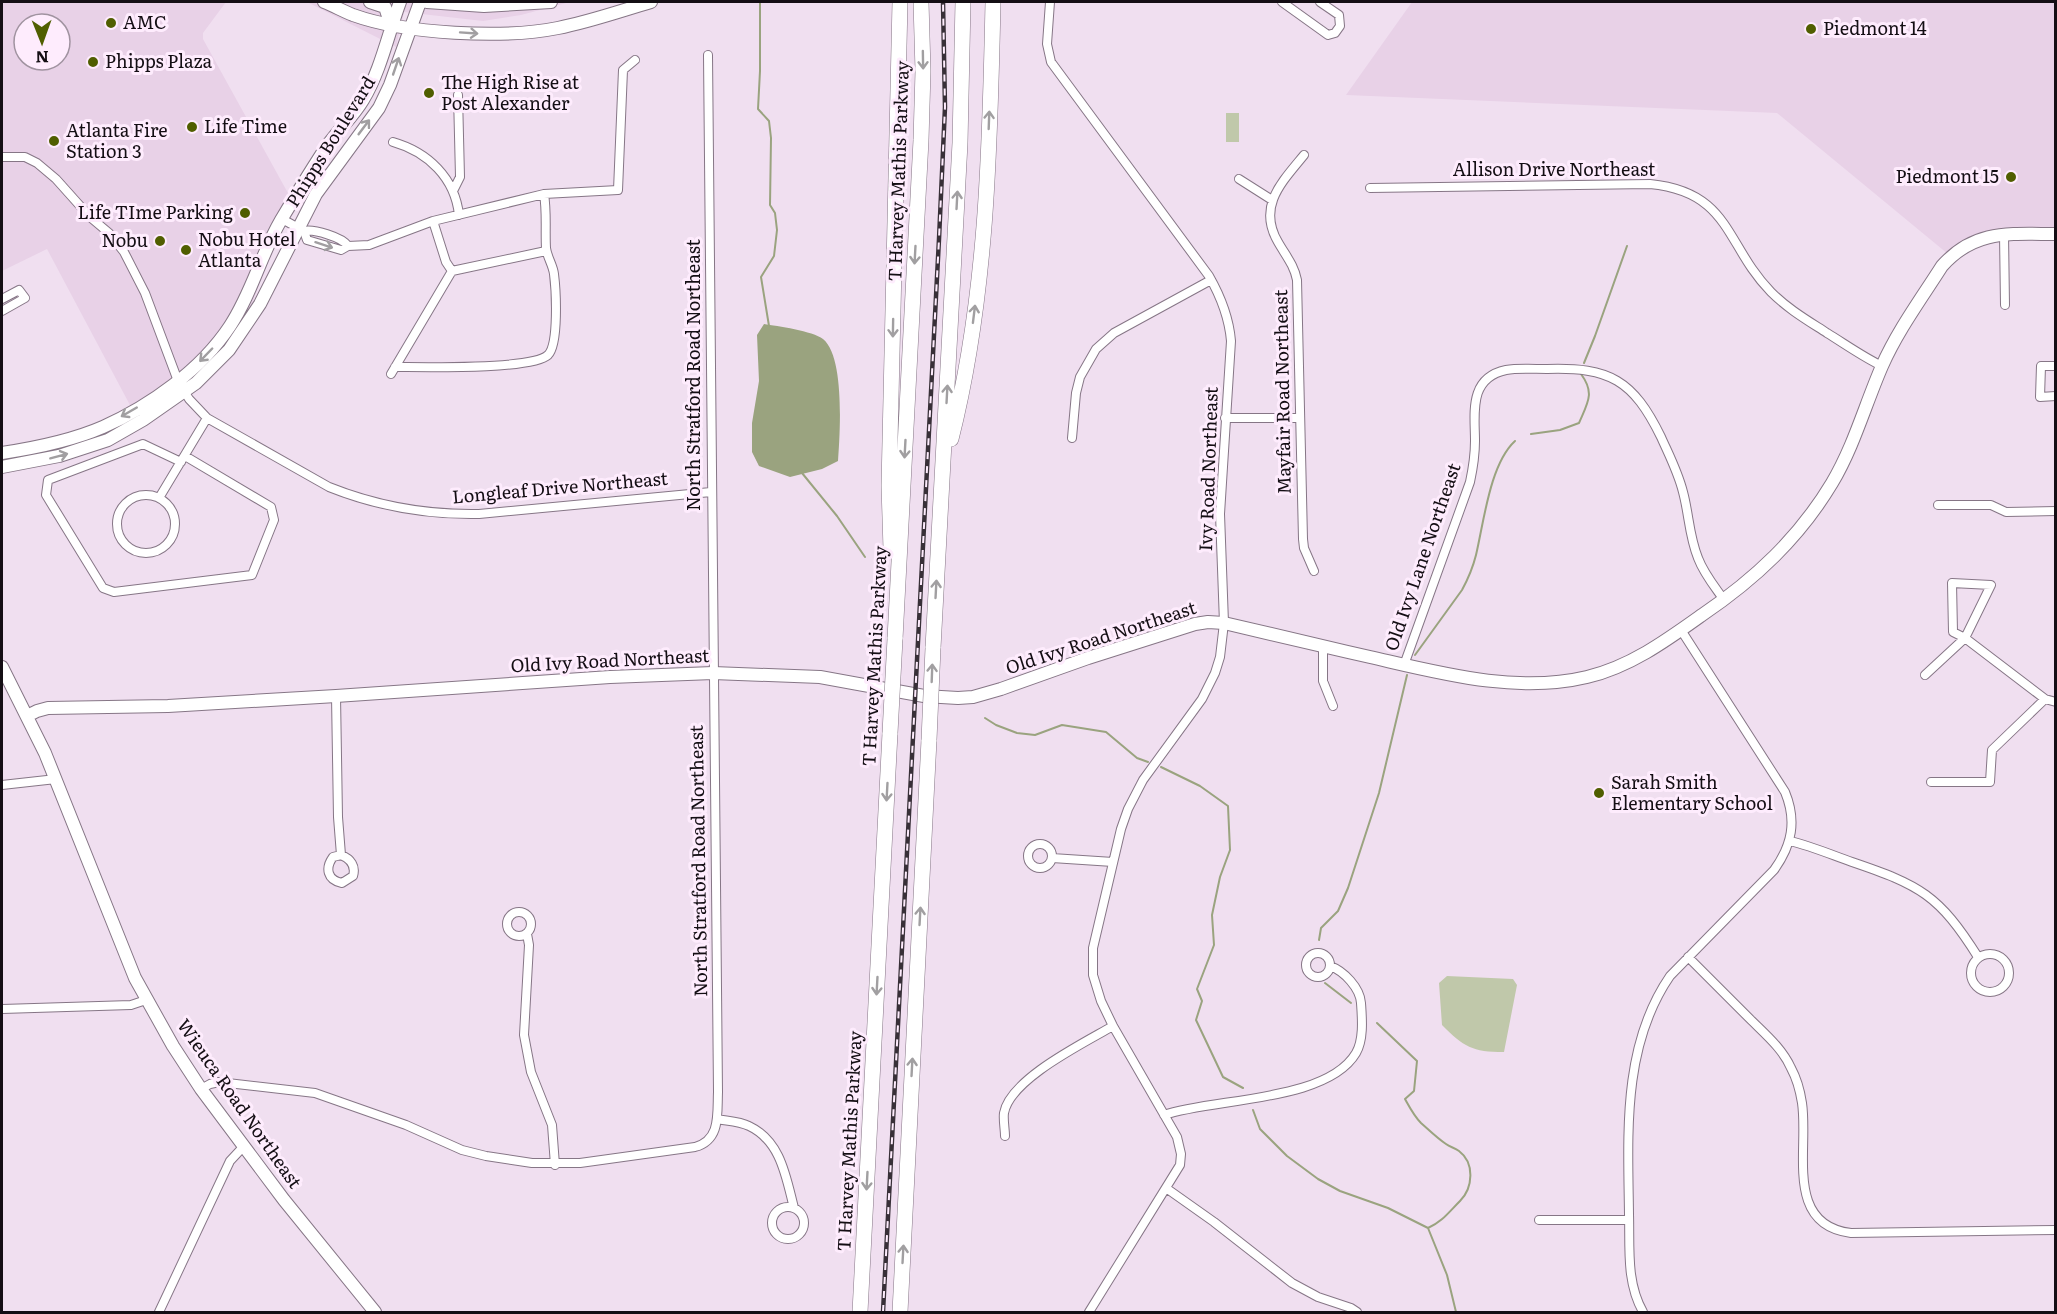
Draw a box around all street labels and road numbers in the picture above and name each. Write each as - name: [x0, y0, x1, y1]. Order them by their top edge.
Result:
- street label: T Harvey Mathis Parkway: [880, 60, 915, 282]
- street label: Phipps Boulevard: [278, 70, 381, 212]
- street label: Allison Drive Northeast: [1453, 155, 1656, 182]
- street label: North Stratford Road Northeast: [679, 238, 706, 511]
- street label: Mayfair Road Northeast: [1266, 289, 1297, 495]
- street label: Ivy Road Northeast: [1191, 385, 1224, 552]
- street label: Old Ivy Lane Northeast: [1377, 458, 1467, 654]
- street label: Longleaf Drive Northeast: [451, 464, 669, 509]
- street label: T Harvey Mathis Parkway: [854, 544, 893, 767]
- street label: Old Ivy Road Northeast: [1002, 593, 1200, 680]
- street label: Old Ivy Road Northeast: [510, 641, 711, 678]
- street label: North Stratford Road Northeast: [682, 724, 713, 997]
- street label: Wieuca Road Northeast: [171, 1013, 310, 1194]
- street label: T Harvey Mathis Parkway: [829, 1029, 868, 1252]

